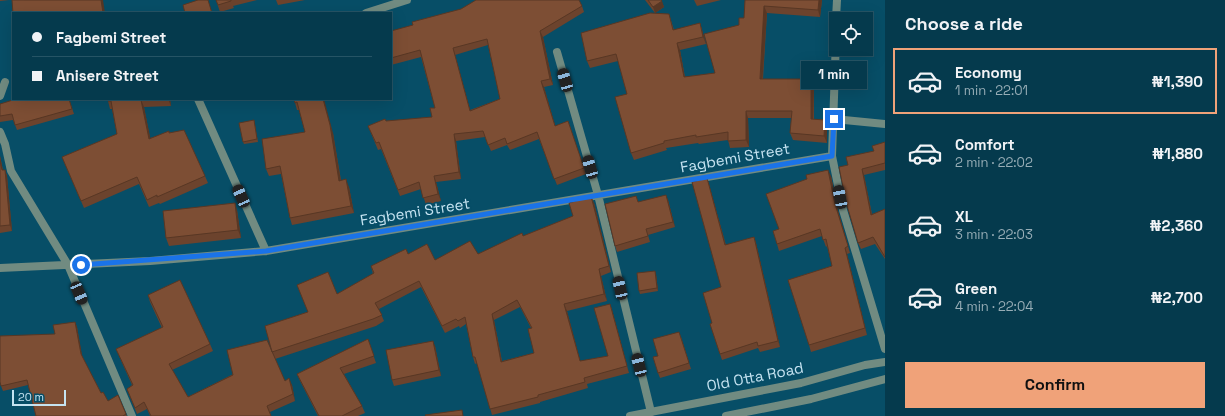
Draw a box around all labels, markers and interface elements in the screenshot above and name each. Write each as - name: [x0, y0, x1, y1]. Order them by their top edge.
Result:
- map controls: [829, 12, 873, 56]
- button: locate: [829, 12, 873, 56]
- text: Choose a ride: [905, 12, 1023, 35]
- text: Fagbemi Street: [56, 28, 166, 47]
- callout: 1 min: [801, 61, 867, 89]
- icon: car: [907, 63, 943, 99]
- text: Economy: [955, 63, 1022, 82]
- text: Anisere Street: [56, 66, 159, 85]
- text: 1 min: [818, 66, 850, 83]
- car: [556, 67, 574, 93]
- text: ₦1,390: [1152, 72, 1203, 91]
- text: 1 min · 22:01: [955, 82, 1028, 99]
- route end: [825, 110, 843, 128]
- icon: car: [907, 135, 943, 171]
- text: Comfort: [955, 135, 1015, 154]
- street label: Fagbemi Street: [679, 139, 791, 176]
- text: ₦1,880: [1152, 144, 1203, 163]
- car: [581, 154, 599, 180]
- text: 2 min · 22:02: [955, 154, 1033, 171]
- car: [231, 183, 251, 209]
- car: [832, 184, 848, 210]
- street label: Fagbemi Street: [359, 193, 471, 230]
- icon: car: [907, 207, 943, 243]
- text: XL: [955, 207, 973, 226]
- text: ₦2,360: [1149, 216, 1203, 235]
- text: 3 min · 22:03: [955, 226, 1033, 243]
- route start: [72, 256, 90, 274]
- car: [611, 275, 629, 301]
- icon: car: [907, 279, 943, 315]
- text: Green: [955, 279, 997, 298]
- car: [69, 280, 89, 306]
- text: ₦2,700: [1150, 288, 1203, 307]
- text: 4 min · 22:04: [955, 298, 1033, 315]
- car: [630, 352, 648, 378]
- street label: Old Otta Road: [705, 358, 805, 395]
- button: Confirm: [905, 362, 1205, 408]
- scale bar: [12, 388, 66, 407]
- text: 20 m: [18, 390, 44, 404]

